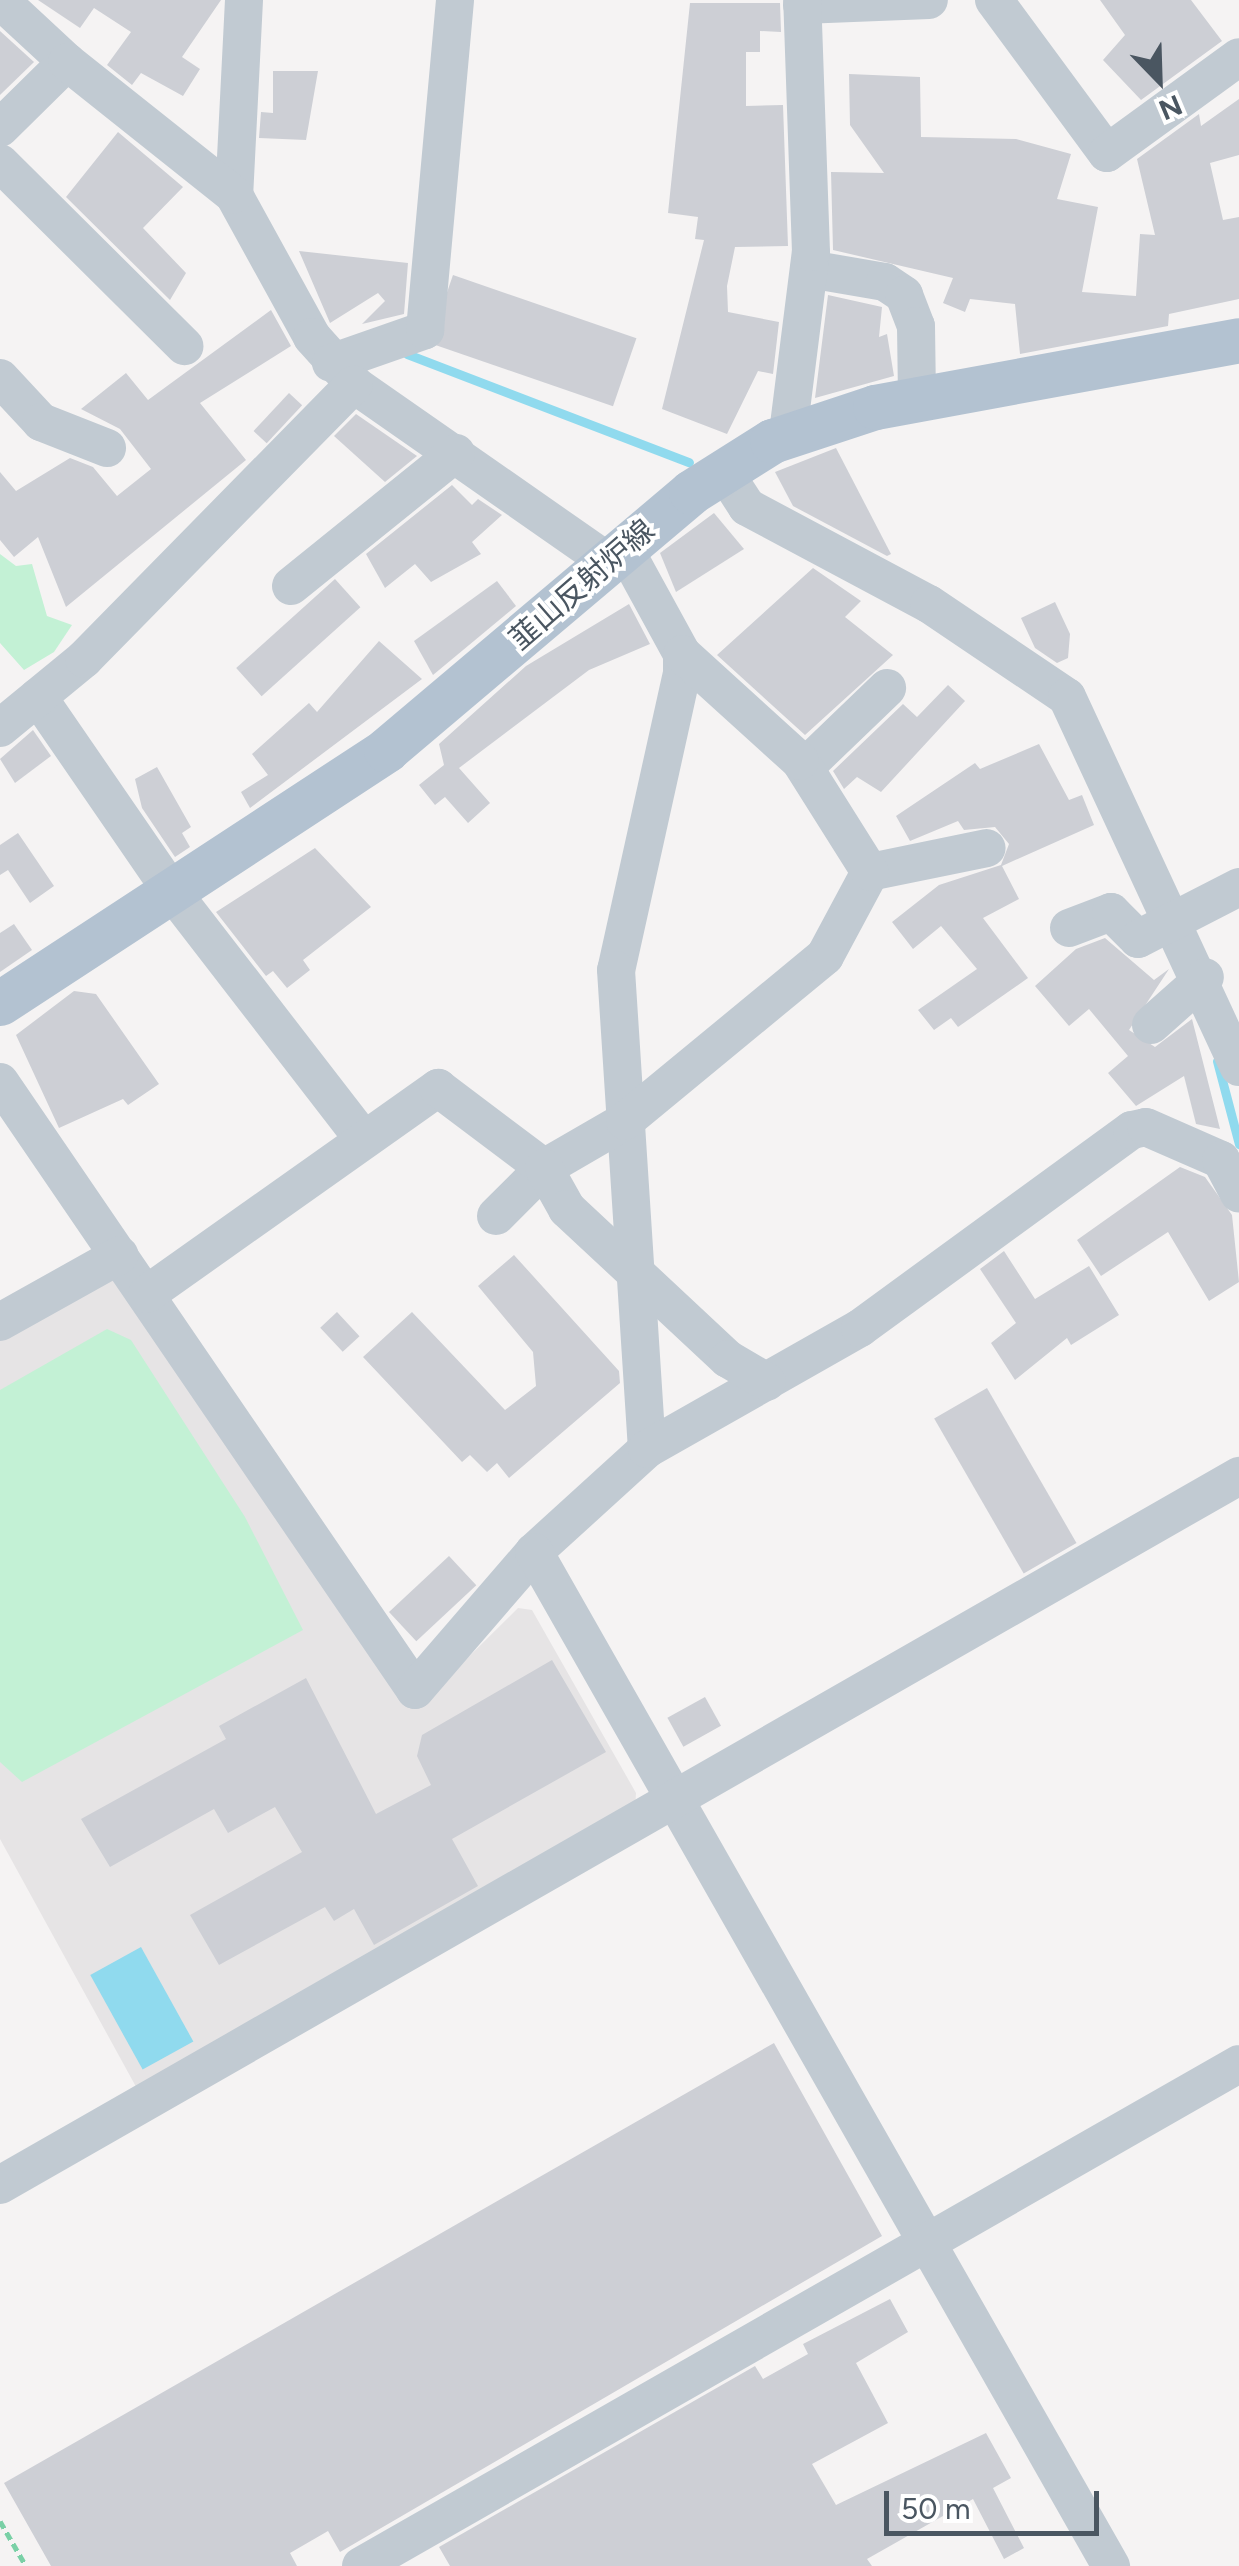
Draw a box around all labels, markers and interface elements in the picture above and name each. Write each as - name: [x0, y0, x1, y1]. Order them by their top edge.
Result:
- north arrow: [1109, 30, 1209, 130]
- text: N: [1154, 88, 1187, 127]
- street label: 韮山反射炉線: [502, 512, 662, 658]
- scale bar: [889, 2471, 1104, 2533]
- text: 50 m: [901, 2490, 970, 2527]

